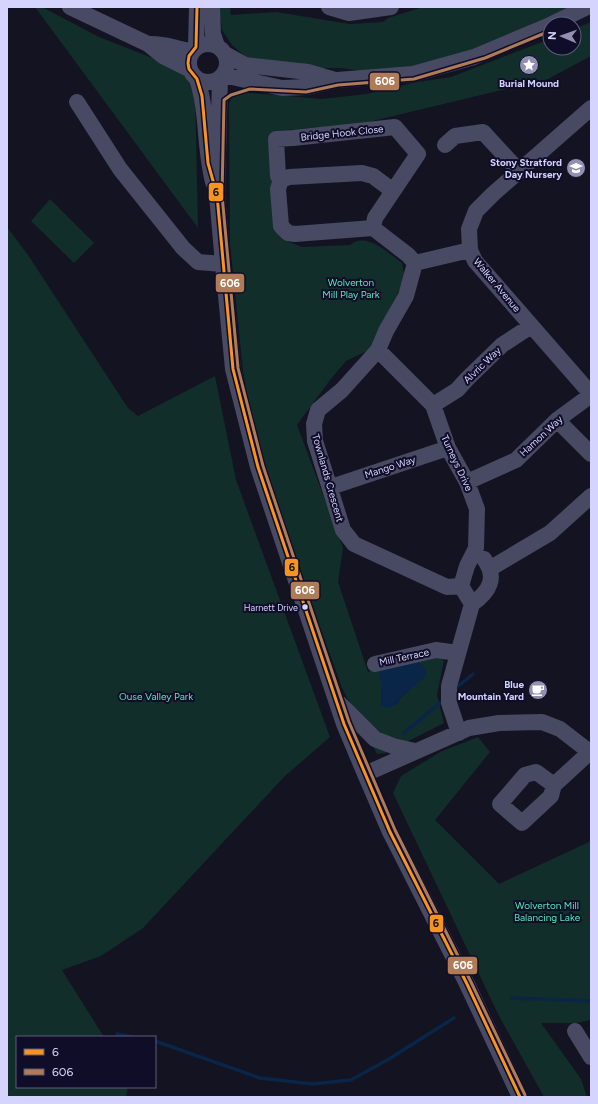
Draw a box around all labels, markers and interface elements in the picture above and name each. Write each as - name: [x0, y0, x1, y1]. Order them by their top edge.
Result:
- north arrow: [542, 16, 582, 56]
- text: N: [546, 31, 559, 40]
- place icon: Burial Mound: [518, 54, 540, 76]
- line badge: 606: [369, 72, 400, 91]
- text: 606: [375, 75, 396, 88]
- place label: Burial Mound: [499, 77, 559, 90]
- street label: Bridge Hook Close: [300, 122, 385, 144]
- place label: Stony Stratford Day Nursery: [490, 156, 562, 181]
- school or university icon: Stony Stratford Day Nursery: [565, 157, 587, 179]
- line badge: 6: [208, 182, 224, 202]
- text: 6: [213, 186, 220, 199]
- street label: Walker Avenue: [471, 255, 524, 315]
- line badge: 606: [215, 273, 245, 293]
- park label: Wolverton Mill Play Park: [322, 276, 380, 301]
- text: 606: [220, 277, 241, 290]
- street label: Alvric Way: [460, 343, 504, 386]
- street label: Hamon Way: [517, 412, 566, 459]
- street label: Townlands Crescent: [309, 433, 347, 524]
- street label: Turneys Drive: [438, 433, 476, 494]
- street label: Mango Way: [363, 452, 418, 481]
- line badge: 6: [284, 558, 299, 577]
- text: 6: [289, 561, 296, 574]
- line badge: 606: [290, 581, 320, 600]
- text: 606: [295, 584, 316, 597]
- place label: Harnett Drive: [244, 602, 298, 613]
- marker: Harnett Drive: [300, 602, 310, 612]
- street label: Mill Terrace: [378, 645, 431, 669]
- place label: Blue Mountain Yard: [458, 678, 524, 703]
- cafe icon: Blue Mountain Yard: [527, 679, 549, 701]
- park label: Ouse Valley Park: [119, 690, 193, 703]
- park label: Wolverton Mill Balancing Lake: [514, 899, 581, 924]
- line badge: 6: [429, 914, 444, 933]
- text: 6: [433, 917, 440, 930]
- line badge: 606: [447, 956, 478, 975]
- text: 606: [453, 959, 474, 972]
- legend: [16, 1036, 156, 1088]
- text: 6: [52, 1045, 59, 1059]
- text: 606: [52, 1065, 73, 1079]

